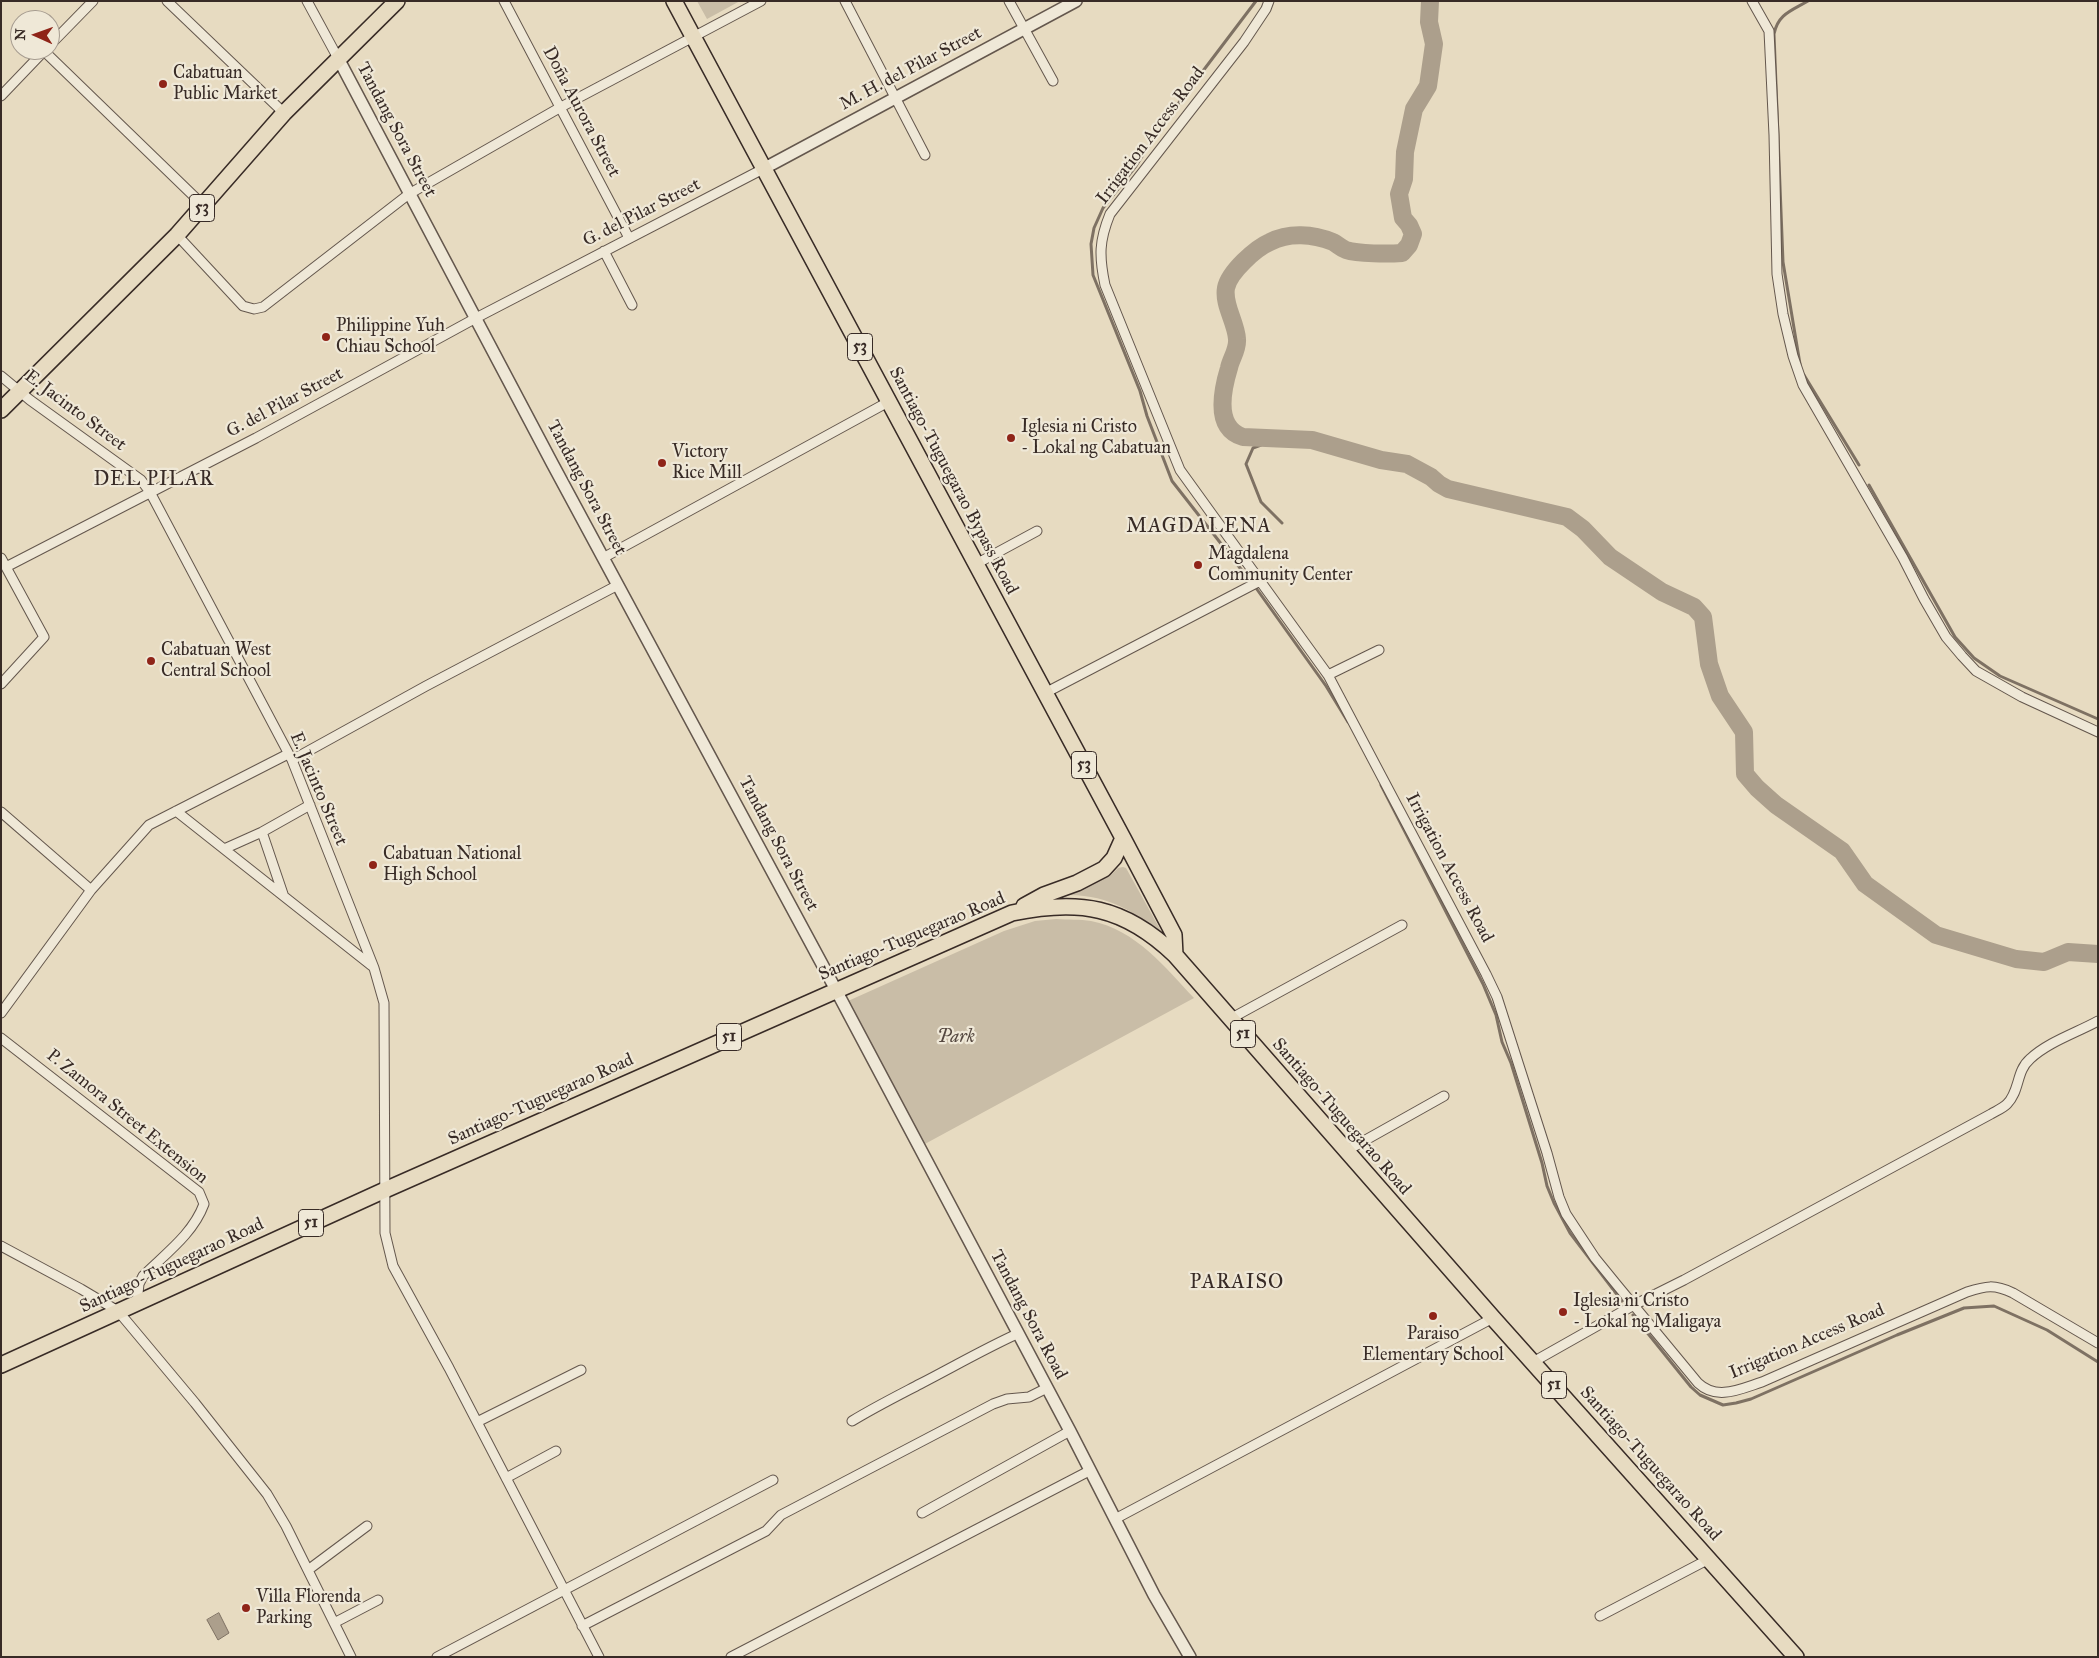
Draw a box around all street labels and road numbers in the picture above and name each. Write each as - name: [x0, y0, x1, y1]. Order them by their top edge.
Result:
- street label: M. H. del Pilar Street: [836, 22, 986, 116]
- street label: Doña Aurora Street: [537, 43, 625, 181]
- street label: Tandang Sora Street: [351, 59, 441, 201]
- street label: Irrigation Access Road: [1092, 63, 1210, 209]
- street label: G. del Pilar Street: [580, 174, 704, 252]
- road number: 53: [190, 194, 214, 222]
- road number: 53: [848, 334, 872, 361]
- street label: G. del Pilar Street: [223, 363, 347, 443]
- street label: Santiago-Tuguegarao Bypass Road: [884, 364, 1022, 598]
- street label: E. Jacinto Street: [20, 366, 130, 456]
- street label: Tandang Sora Street: [541, 417, 631, 559]
- street label: E. Jacinto Street: [284, 729, 352, 849]
- road number: 53: [1072, 752, 1096, 778]
- street label: Tandang Sora Street: [733, 773, 823, 915]
- street label: Irrigation Access Road: [1400, 790, 1498, 946]
- street label: Santiago-Tuguegarao Road: [815, 888, 1009, 986]
- road number: 51: [1230, 1021, 1256, 1048]
- road number: 51: [716, 1024, 742, 1050]
- street label: Santiago-Tuguegarao Road: [1267, 1034, 1415, 1200]
- street label: P. Zamora Street Extension: [42, 1045, 212, 1189]
- street label: Santiago-Tuguegarao Road: [445, 1049, 637, 1151]
- road number: 51: [298, 1210, 324, 1236]
- street label: Santiago-Tuguegarao Road: [77, 1214, 267, 1318]
- street label: Tandang Sora Road: [985, 1247, 1071, 1383]
- street label: Irrigation Access Road: [1726, 1300, 1888, 1384]
- road number: 51: [1542, 1372, 1566, 1398]
- street label: Santiago-Tuguegarao Road: [1575, 1382, 1725, 1546]

